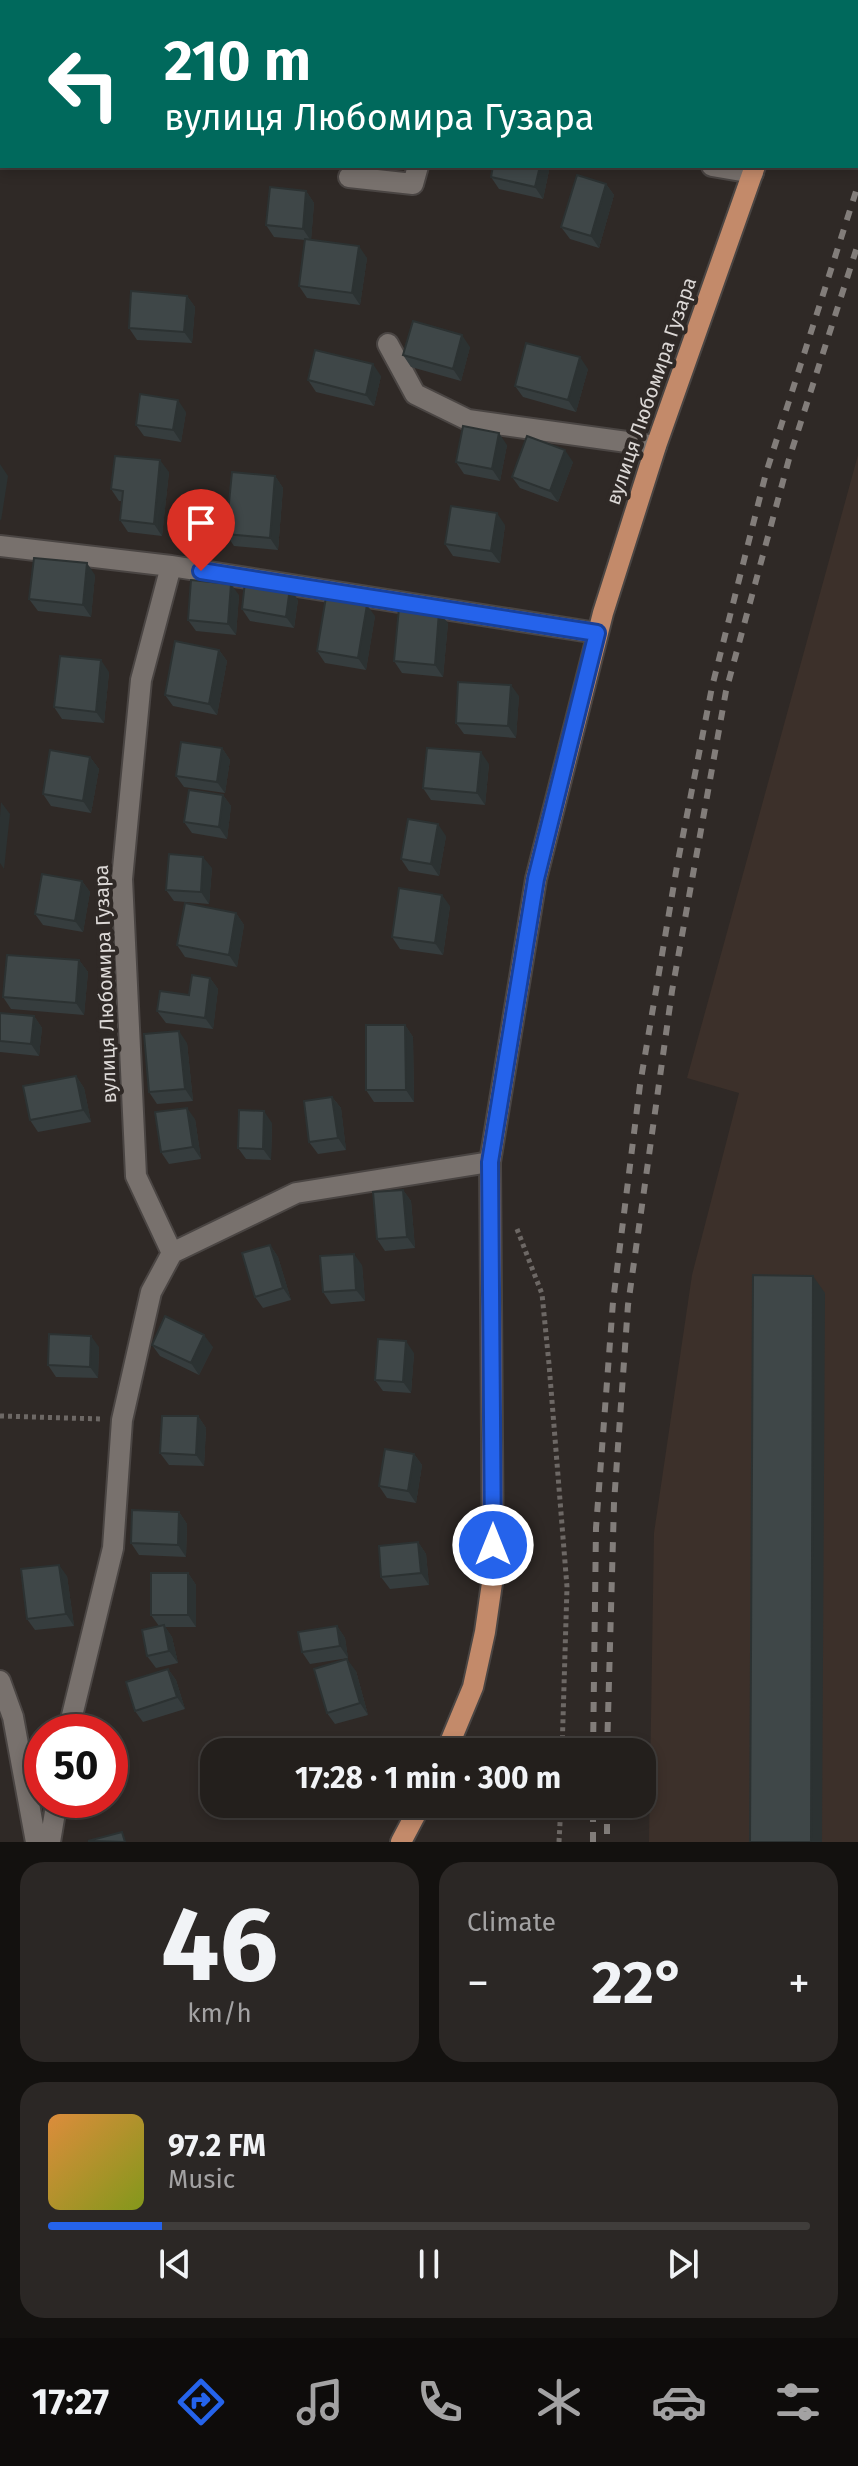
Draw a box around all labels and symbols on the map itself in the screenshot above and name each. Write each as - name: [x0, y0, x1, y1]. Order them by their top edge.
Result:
- street label: вулиця Любомира Гузара: [601, 274, 701, 508]
- pin: [167, 489, 235, 571]
- street label: вулиця Любомира Гузара: [89, 864, 121, 1104]
- position arrow: [451, 1503, 535, 1587]
- speed limit sign: 50: [24, 1714, 128, 1818]

